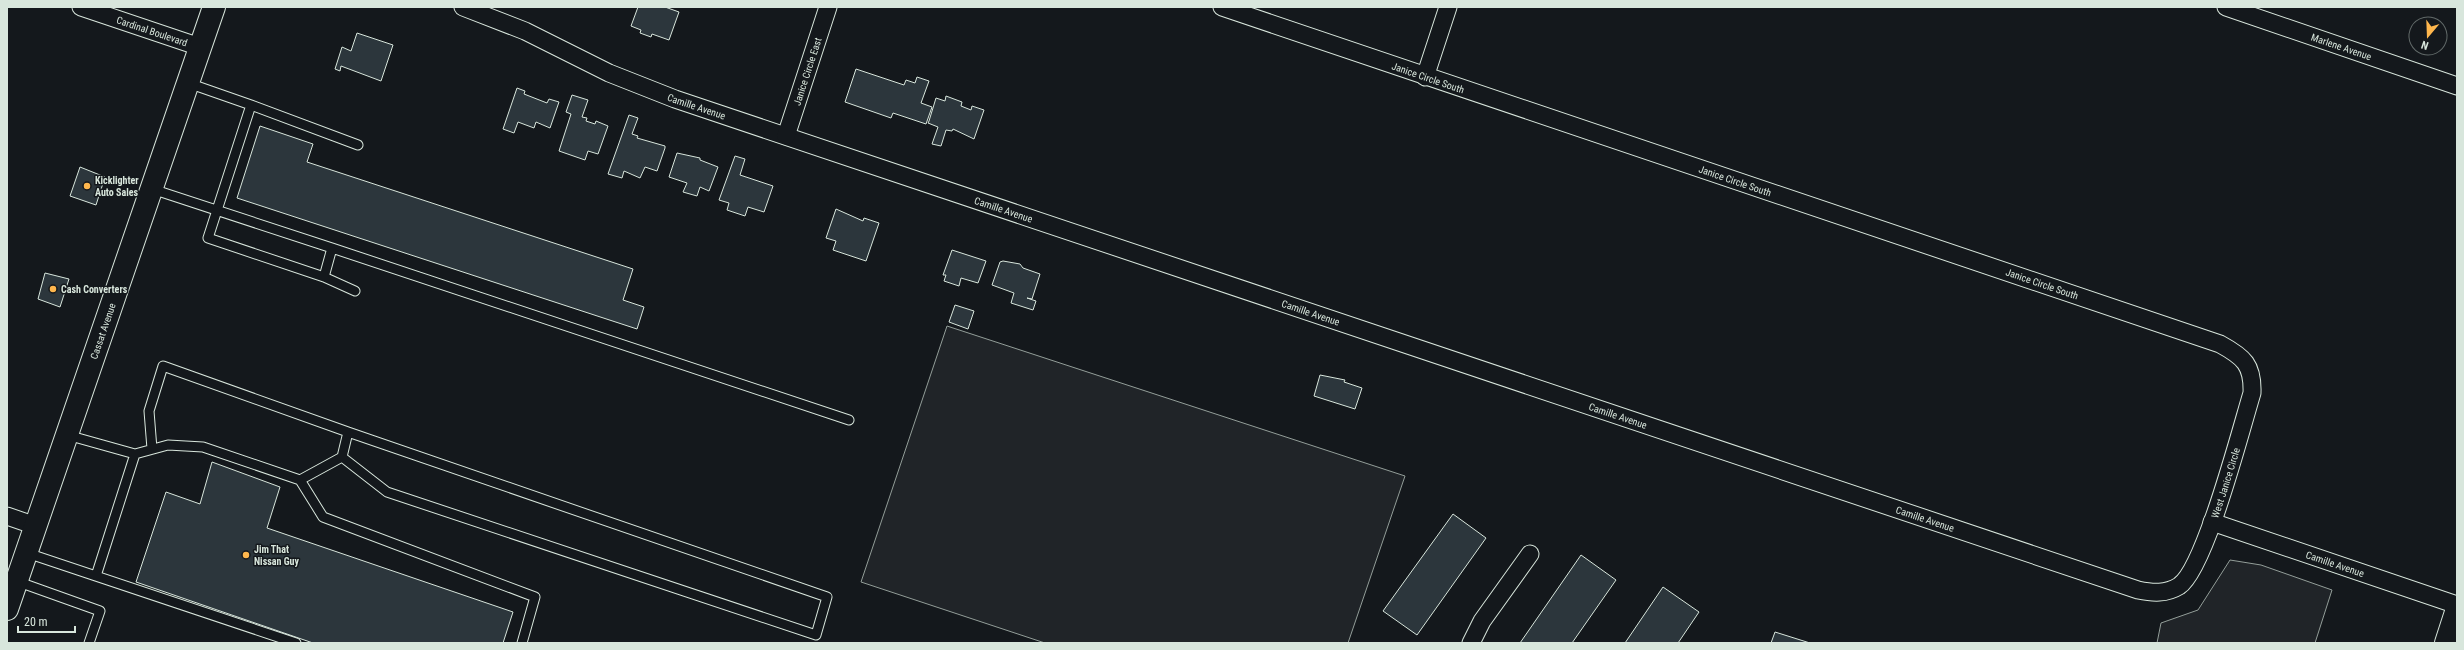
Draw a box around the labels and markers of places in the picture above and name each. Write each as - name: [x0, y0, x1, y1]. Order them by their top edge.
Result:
- place label: Kicklighter Auto Sales: [95, 175, 139, 198]
- marker: Kicklighter Auto Sales: [82, 181, 92, 191]
- marker: Cash Converters: [48, 284, 58, 294]
- place label: Cash Converters: [61, 284, 128, 295]
- place label: Jim That Nissan Guy: [254, 544, 299, 567]
- marker: Jim That Nissan Guy: [241, 550, 251, 560]

